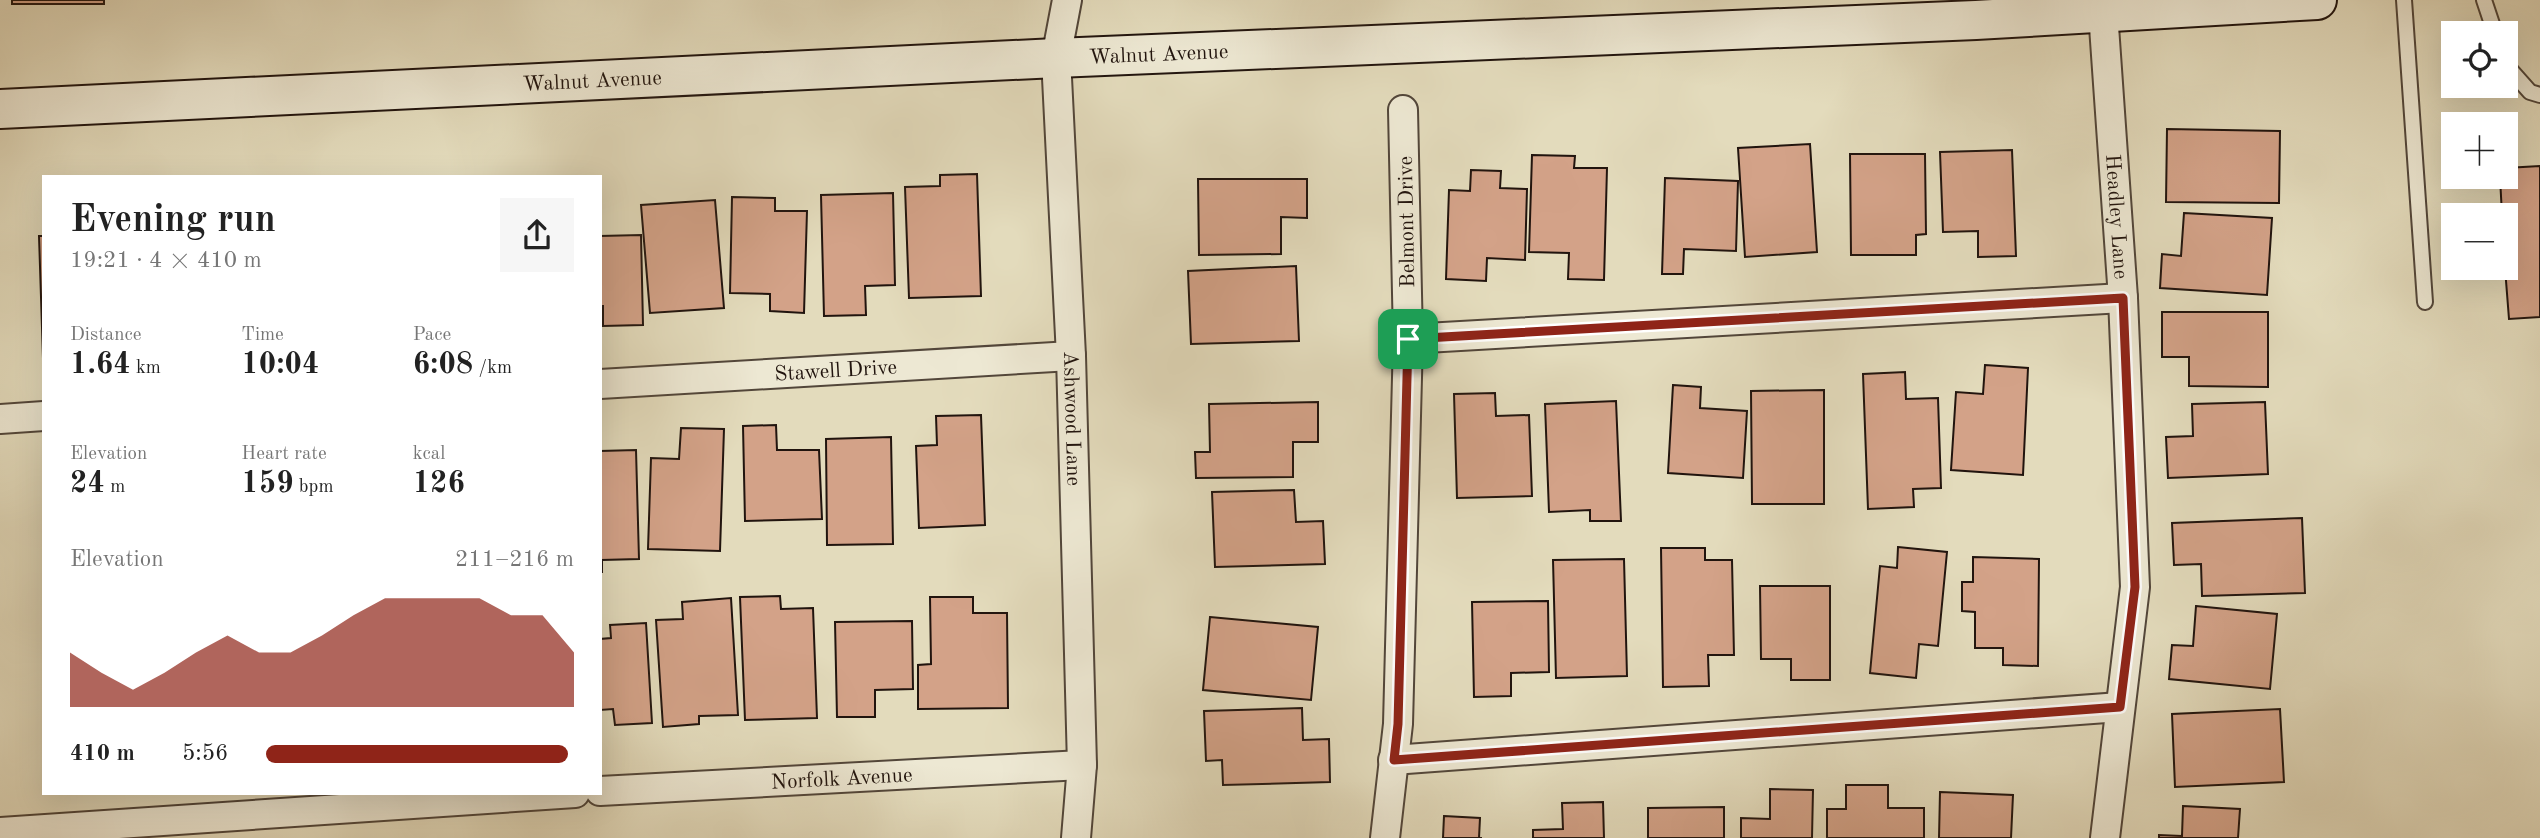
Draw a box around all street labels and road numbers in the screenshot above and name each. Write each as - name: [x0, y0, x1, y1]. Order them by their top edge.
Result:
- street label: Walnut Avenue: [1089, 42, 1229, 69]
- street label: Walnut Avenue: [522, 68, 662, 96]
- street label: Headley Lane: [2101, 153, 2131, 280]
- street label: Belmont Drive: [1396, 156, 1419, 288]
- street label: Ashwood Lane: [1059, 351, 1083, 486]
- street label: Stawell Drive: [774, 357, 898, 386]
- street label: Norfolk Avenue: [770, 765, 913, 794]

